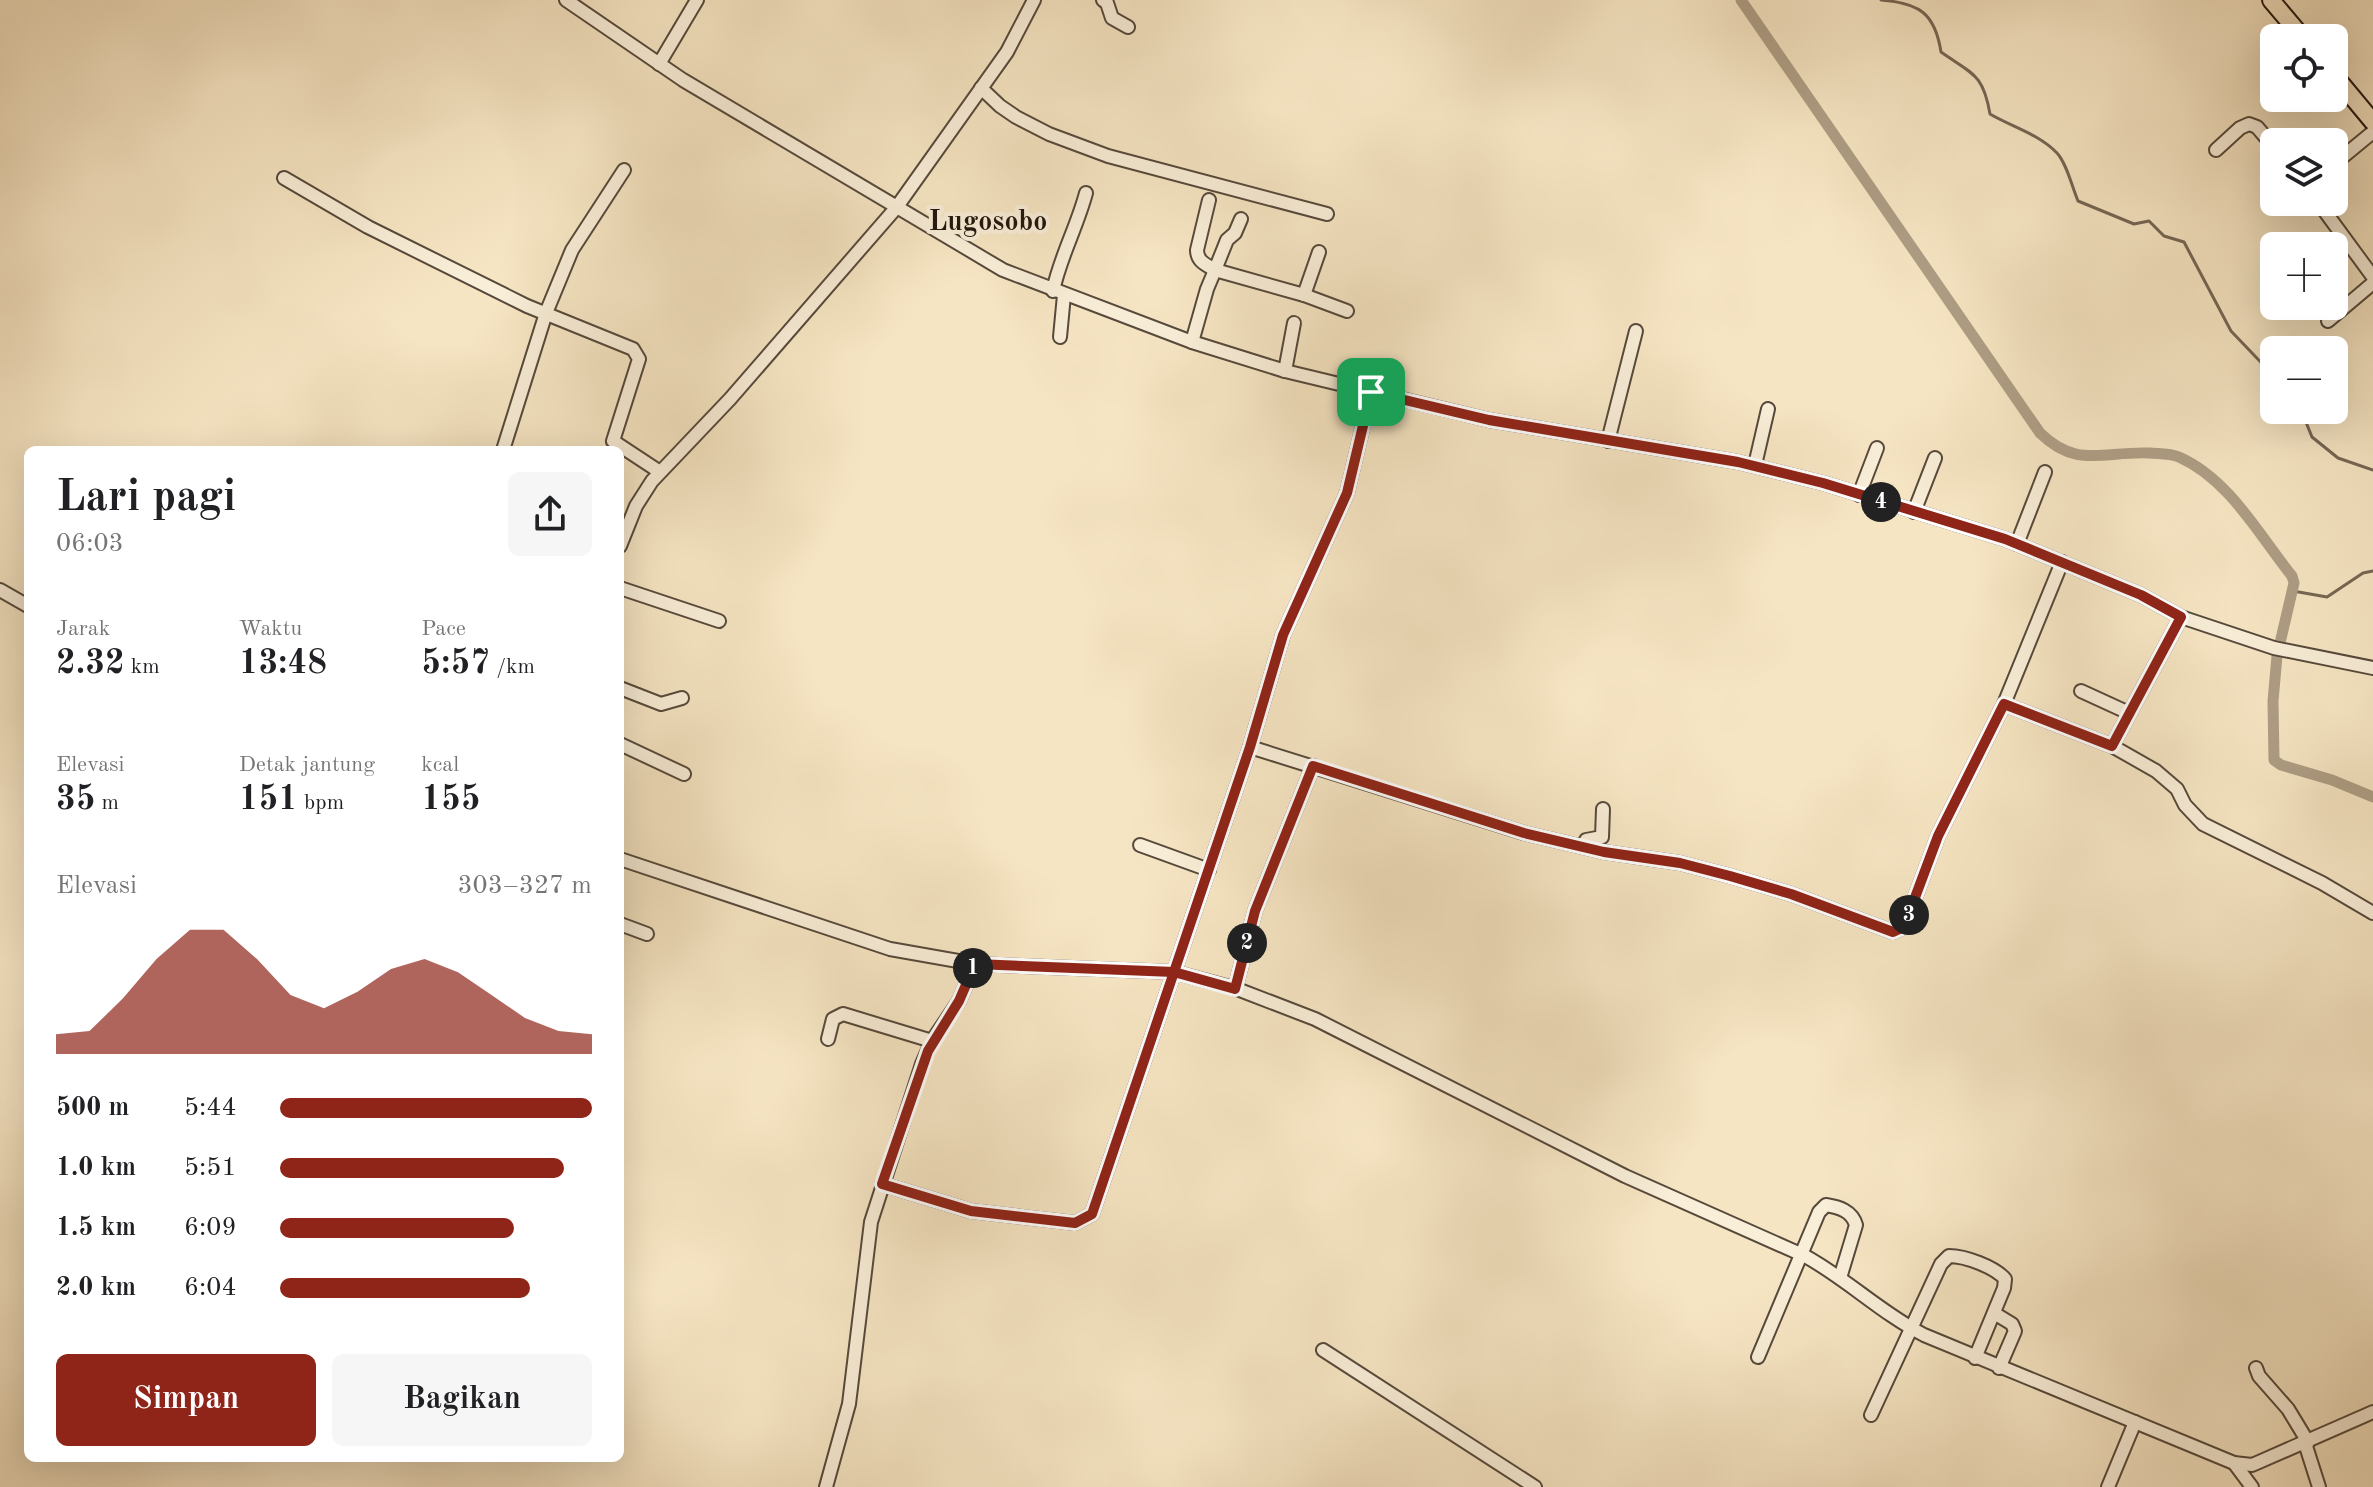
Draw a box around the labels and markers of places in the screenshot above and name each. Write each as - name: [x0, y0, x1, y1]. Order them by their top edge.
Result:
- pin: [1337, 358, 1405, 426]
- pin: 4: [1861, 482, 1901, 522]
- pin: 3: [1889, 895, 1929, 935]
- pin: 2: [1227, 923, 1267, 963]
- pin: 1: [953, 948, 993, 988]

